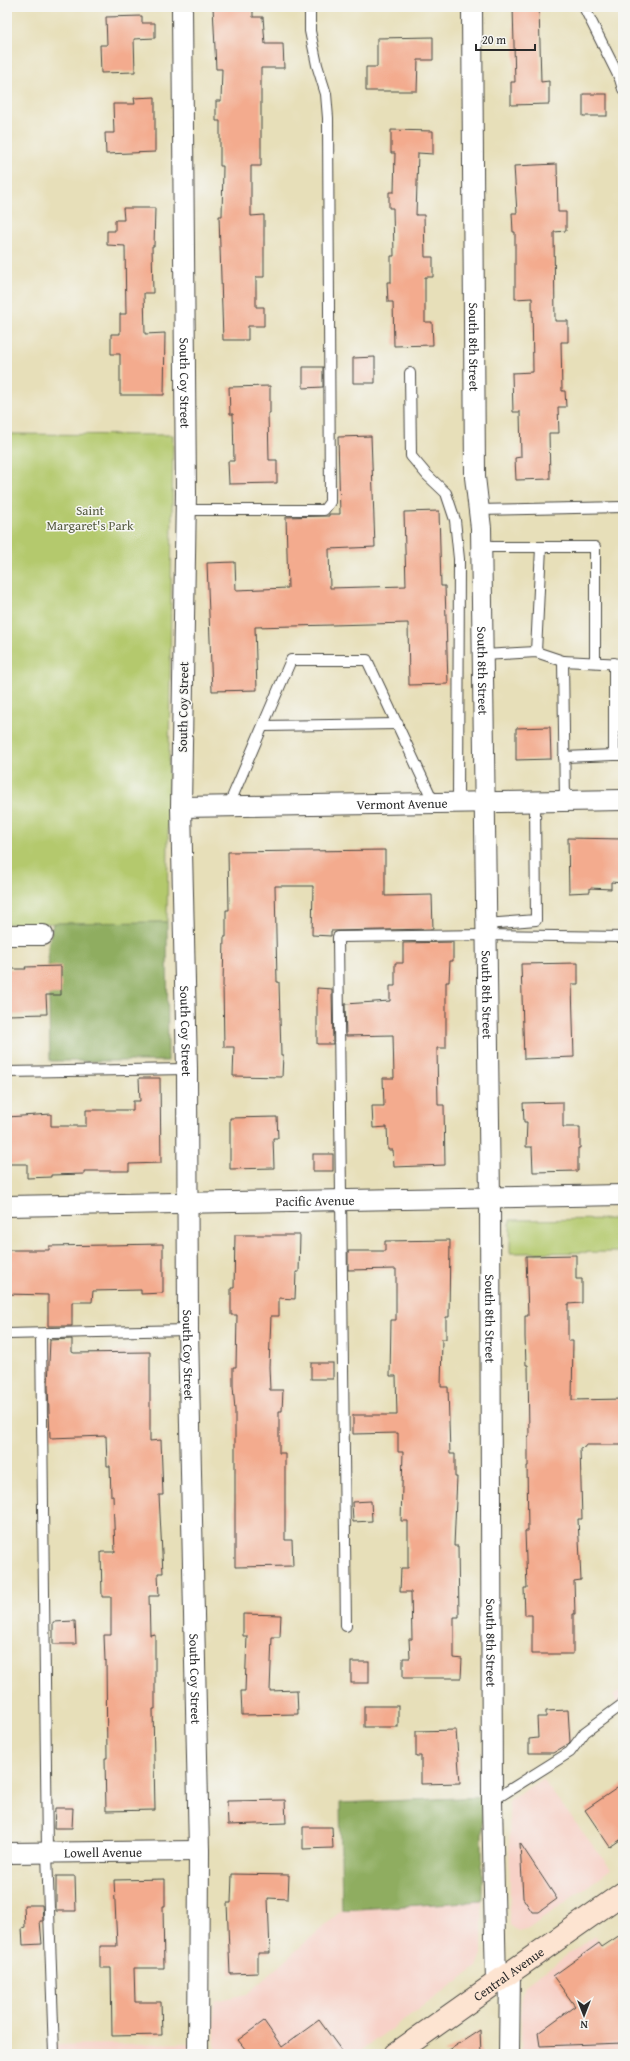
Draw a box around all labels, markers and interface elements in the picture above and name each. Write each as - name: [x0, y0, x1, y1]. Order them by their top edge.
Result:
- scale bar: [476, 26, 535, 52]
- text: 20 m: [482, 31, 506, 48]
- street label: South 8th Street: [464, 303, 484, 392]
- street label: South Coy Street: [175, 337, 195, 429]
- park label: Saint Margaret's Park: [46, 501, 134, 535]
- street label: South 8th Street: [473, 626, 493, 716]
- street label: South Coy Street: [173, 661, 193, 753]
- street label: Vermont Avenue: [356, 793, 448, 814]
- street label: South 8th Street: [477, 950, 497, 1040]
- street label: South Coy Street: [176, 985, 197, 1077]
- street label: Pacific Avenue: [275, 1190, 355, 1211]
- street label: South 8th Street: [481, 1274, 500, 1363]
- street label: South Coy Street: [178, 1309, 199, 1401]
- street label: South 8th Street: [482, 1598, 501, 1687]
- street label: South Coy Street: [185, 1633, 206, 1725]
- street label: Lowell Avenue: [64, 1842, 142, 1862]
- street label: Central Avenue: [469, 1942, 548, 2006]
- north arrow: [564, 1995, 604, 2035]
- text: N: [580, 2017, 588, 2033]

